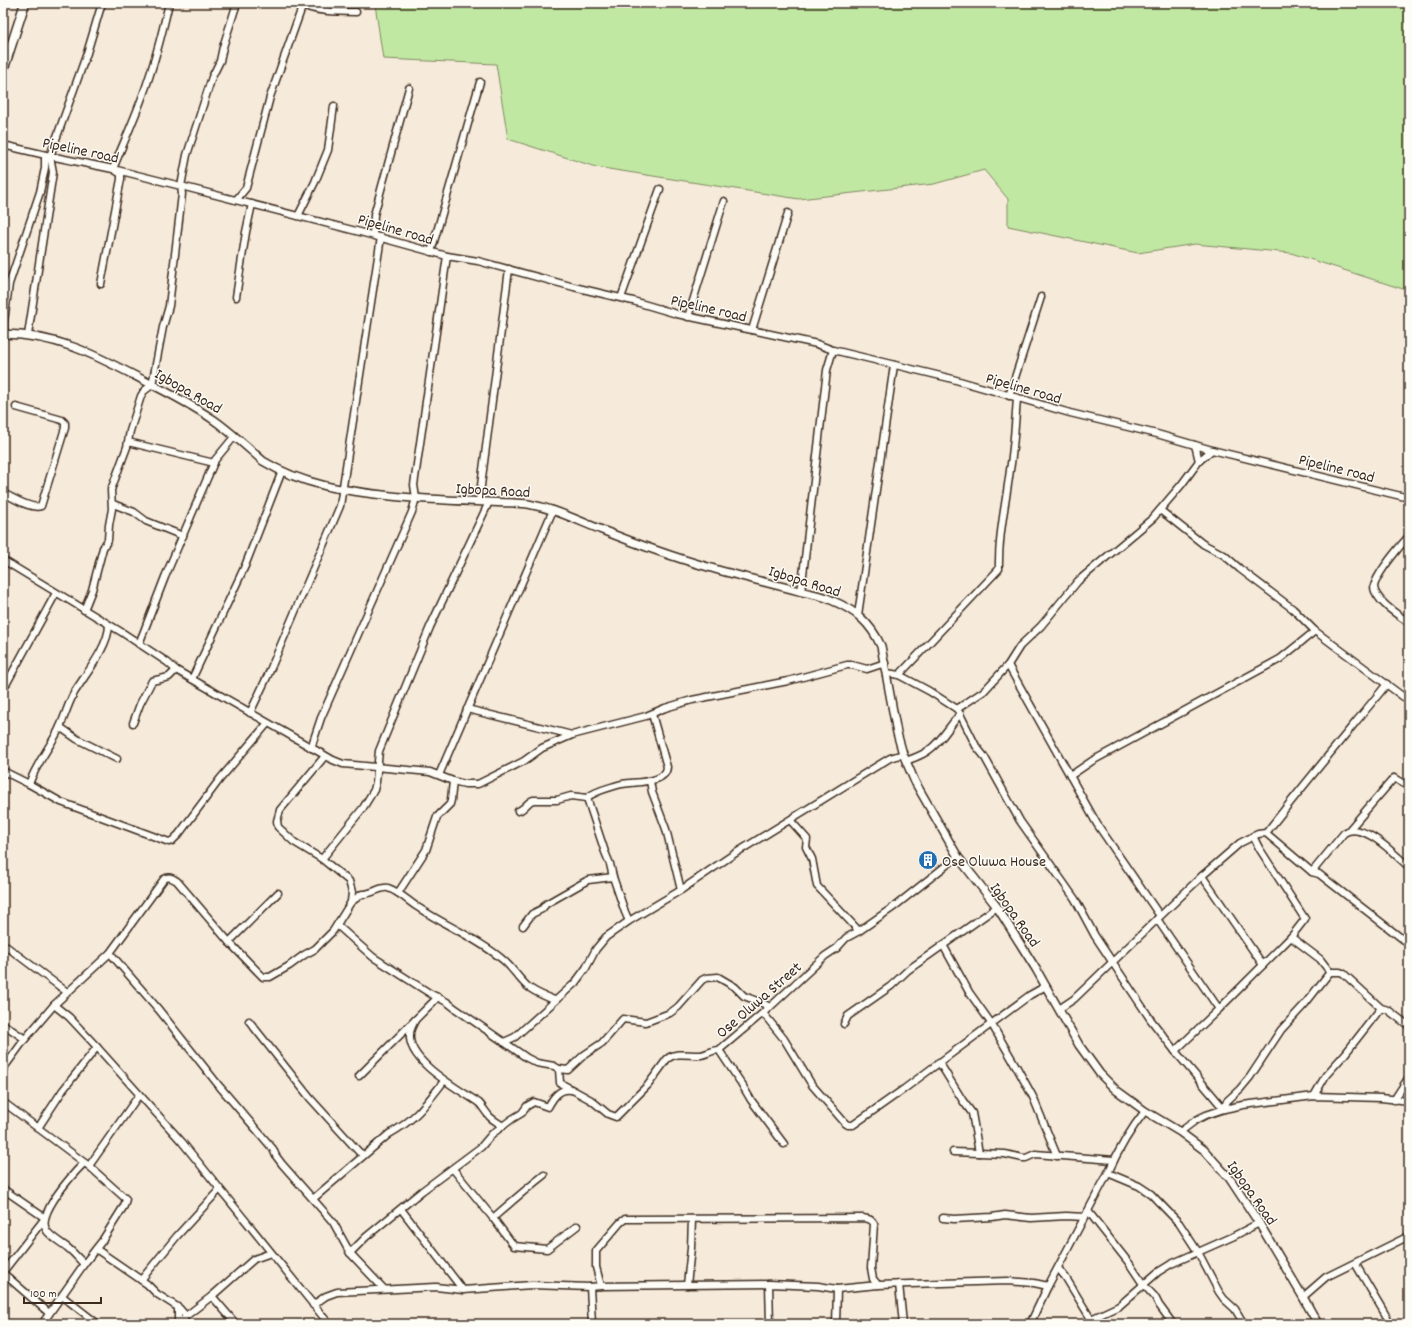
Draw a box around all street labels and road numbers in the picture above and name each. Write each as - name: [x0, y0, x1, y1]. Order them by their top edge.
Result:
- street label: Pipeline road: [40, 132, 121, 171]
- street label: Pipeline road: [355, 209, 436, 252]
- street label: Pipeline road: [668, 290, 749, 329]
- street label: Igbopa Road: [150, 364, 226, 421]
- street label: Pipeline road: [983, 368, 1064, 411]
- street label: Pipeline road: [1296, 449, 1377, 490]
- street label: Igbopa Road: [455, 478, 531, 505]
- street label: Igbopa Road: [765, 561, 843, 604]
- street label: Igbopa Road: [983, 878, 1045, 953]
- street label: Ose Oluwa Street: [712, 957, 808, 1045]
- street label: Igbopa Road: [1220, 1156, 1282, 1231]

